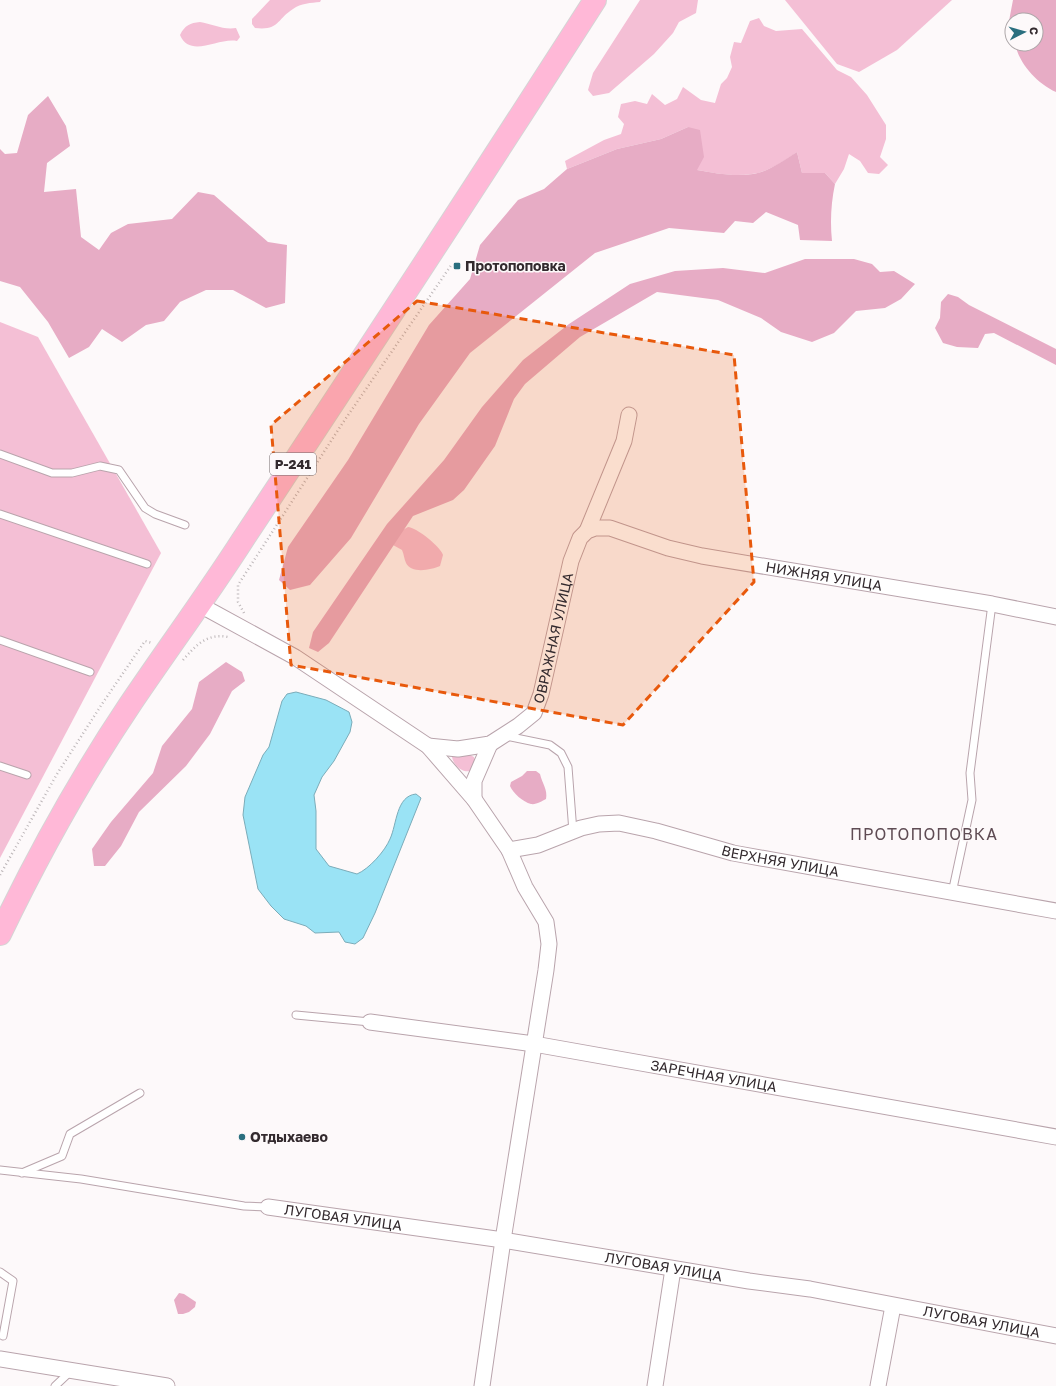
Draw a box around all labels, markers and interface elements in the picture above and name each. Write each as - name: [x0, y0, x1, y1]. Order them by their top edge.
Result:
- north arrow: [1004, 12, 1044, 52]
- text: С: [1028, 26, 1041, 36]
- place label: Протопоповка: [465, 257, 566, 274]
- marker: Протопоповка: [452, 261, 462, 271]
- road number: Р-241: [270, 453, 316, 475]
- street label: НИЖНЯЯ УЛИЦА: [764, 558, 884, 594]
- street label: ОВРАЖНАЯ УЛИЦА: [529, 570, 576, 706]
- district label: ПРОТОПОПОВКА: [850, 824, 998, 844]
- street label: ВЕРХНЯЯ УЛИЦА: [720, 841, 841, 880]
- street label: ЗАРЕЧНАЯ УЛИЦА: [649, 1056, 779, 1095]
- place label: Отдыхаево: [250, 1128, 328, 1145]
- marker: Отдыхаево: [237, 1132, 247, 1142]
- street label: ЛУГОВАЯ УЛИЦА: [283, 1200, 404, 1234]
- street label: ЛУГОВАЯ УЛИЦА: [604, 1248, 724, 1284]
- street label: ЛУГОВАЯ УЛИЦА: [922, 1302, 1042, 1341]

